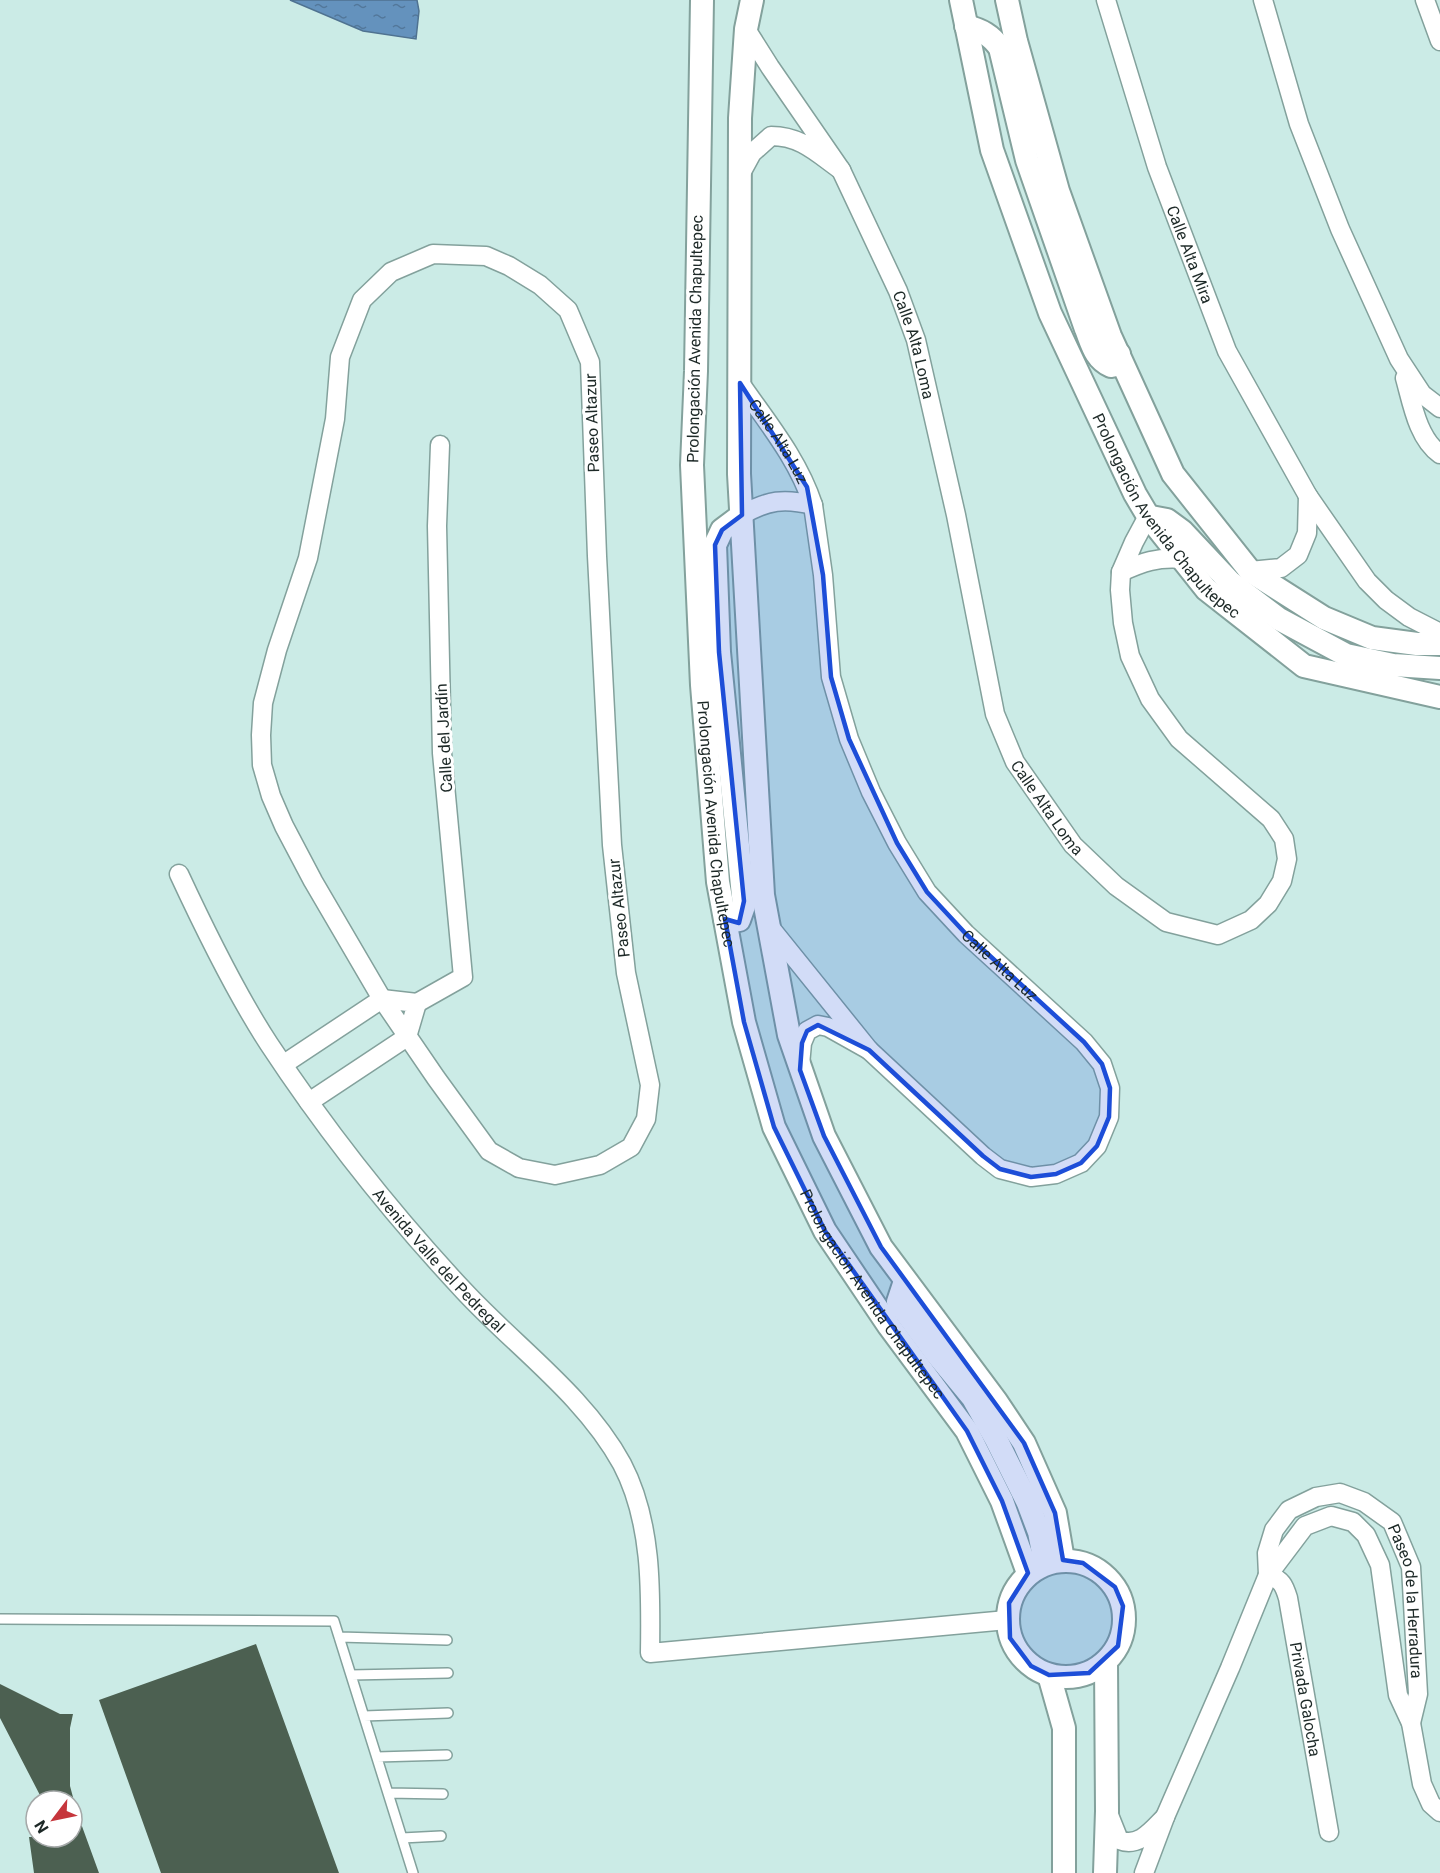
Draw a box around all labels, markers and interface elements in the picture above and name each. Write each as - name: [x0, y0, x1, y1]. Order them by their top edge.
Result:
- street label: Calle Alta Mira: [1163, 203, 1217, 306]
- street label: Prolongación Avenida Chapultepec: [683, 215, 707, 463]
- street label: Calle Alta Loma: [889, 288, 939, 401]
- street label: Paseo Altazur: [581, 373, 603, 473]
- street label: Calle Alta Luz: [745, 395, 813, 486]
- street label: Prolongación Avenida Chapultepec: [1089, 410, 1244, 622]
- street label: Calle del Jardín: [432, 683, 456, 793]
- street label: Prolongación Avenida Chapultepec: [694, 700, 739, 949]
- street label: Calle Alta Loma: [1007, 756, 1087, 859]
- street label: Paseo Altazur: [604, 857, 634, 958]
- street label: Calle Alta Luz: [958, 925, 1042, 1005]
- street label: Avenida Valle del Pedregal: [369, 1184, 509, 1336]
- street label: Prolongación Avenida Chapultepec: [796, 1186, 949, 1402]
- street label: Paseo de la Herradura: [1384, 1521, 1427, 1679]
- street label: Privada Galocha: [1286, 1641, 1325, 1758]
- north arrow: [24, 1789, 84, 1849]
- text: N: [31, 1817, 53, 1837]

